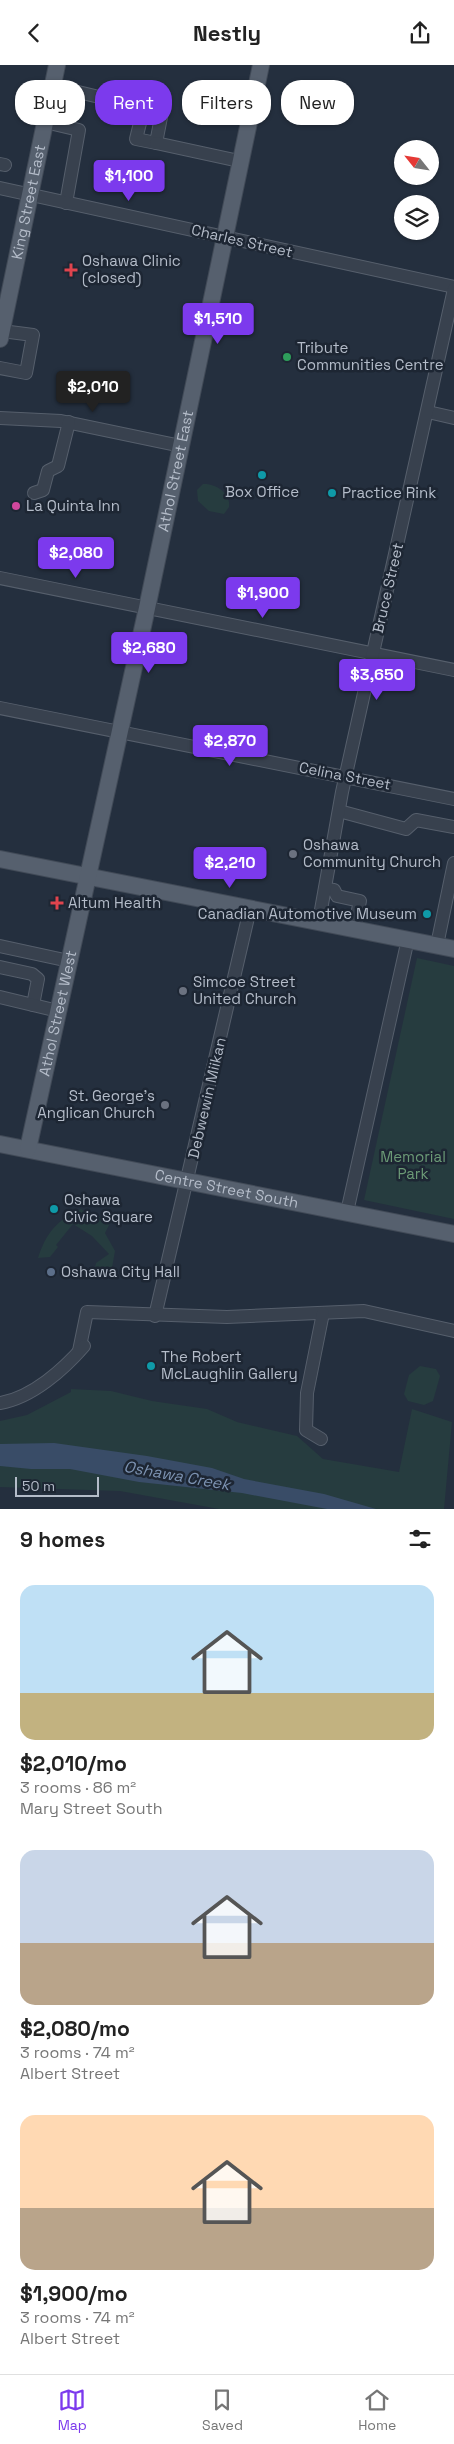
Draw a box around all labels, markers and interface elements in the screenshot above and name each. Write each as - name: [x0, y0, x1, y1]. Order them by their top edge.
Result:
- icon: back: [20, 19, 48, 47]
- text: Nestly: [193, 19, 261, 47]
- icon: share: [406, 19, 434, 47]
- chip: Buy: [15, 80, 85, 125]
- chip: Rent: [95, 80, 172, 125]
- chip: Filters: [182, 80, 271, 125]
- chip: New: [281, 80, 354, 125]
- north arrow: [394, 140, 439, 185]
- map controls: [394, 140, 439, 240]
- street label: King Street East: [7, 143, 49, 261]
- pin: $1,100: [88, 159, 170, 202]
- text: $1,100: [105, 165, 153, 186]
- button: layers: [394, 195, 439, 240]
- street label: Charles Street: [190, 220, 295, 261]
- place label: Oshawa Clinic (closed): [82, 251, 181, 288]
- marker: Oshawa Clinic (closed): [64, 263, 78, 277]
- pin: $1,510: [177, 303, 259, 345]
- text: $1,510: [194, 308, 242, 329]
- place label: Tribute Communities Centre: [297, 338, 444, 374]
- marker: Tribute Communities Centre: [281, 351, 293, 363]
- pin: $2,010: [52, 371, 134, 413]
- text: $2,010: [67, 376, 119, 397]
- street label: Athol Street East: [153, 408, 197, 533]
- marker: Box Office: [256, 469, 268, 481]
- place label: Box Office: [225, 482, 299, 501]
- place label: Practice Rink: [342, 483, 436, 502]
- marker: Practice Rink: [326, 487, 338, 499]
- place label: La Quinta Inn: [26, 496, 120, 515]
- marker: La Quinta Inn: [10, 500, 22, 512]
- pin: $2,080: [35, 537, 117, 579]
- street label: Bruce Street: [368, 541, 407, 635]
- text: $2,080: [49, 542, 103, 563]
- pin: $1,900: [222, 577, 304, 619]
- text: $1,900: [237, 582, 289, 603]
- pin: $2,680: [108, 631, 190, 674]
- text: $2,680: [122, 637, 176, 658]
- pin: $3,650: [336, 659, 418, 701]
- text: $3,650: [350, 664, 404, 685]
- pin: $2,870: [189, 725, 271, 767]
- text: $2,870: [204, 730, 256, 751]
- street label: Celina Street: [297, 757, 393, 794]
- place label: Oshawa Community Church: [303, 835, 441, 871]
- pin: $2,210: [189, 847, 271, 889]
- marker: Oshawa Community Church: [287, 848, 299, 860]
- text: $2,210: [204, 852, 256, 873]
- place label: Altum Health: [68, 893, 161, 912]
- marker: Altum Health: [50, 896, 64, 910]
- place label: Canadian Automotive Museum: [198, 904, 417, 923]
- marker: Canadian Automotive Museum: [421, 908, 433, 920]
- street label: Athol Street West: [34, 948, 80, 1078]
- place label: Simcoe Street United Church: [193, 972, 296, 1008]
- marker: Simcoe Street United Church: [177, 985, 189, 997]
- street label: Debwewin Miikan: [183, 1035, 230, 1160]
- place label: St. George's Anglican Church: [37, 1086, 155, 1122]
- marker: St. George's Anglican Church: [159, 1099, 171, 1111]
- park label: Memorial Park: [380, 1147, 446, 1183]
- street label: Centre Street South: [153, 1165, 300, 1212]
- place label: Oshawa Civic Square: [64, 1190, 153, 1226]
- marker: Oshawa Civic Square: [48, 1203, 60, 1215]
- place label: Oshawa City Hall: [61, 1262, 180, 1281]
- marker: Oshawa City Hall: [45, 1266, 57, 1278]
- place label: The Robert McLaughlin Gallery: [161, 1347, 298, 1383]
- marker: The Robert McLaughlin Gallery: [145, 1360, 157, 1372]
- water label: Oshawa Creek: [122, 1456, 234, 1496]
- scale bar: [15, 1474, 99, 1497]
- text: 50 m: [22, 1477, 55, 1495]
- icon: filters: [406, 1525, 434, 1553]
- text: 9 homes: [20, 1526, 105, 1553]
- icon: home: [182, 1617, 272, 1707]
- text: $2,010/mo: [20, 1750, 127, 1777]
- text: 3 rooms · 86 m²: [20, 1777, 136, 1798]
- text: Mary Street South: [20, 1798, 163, 1819]
- icon: home: [182, 1882, 272, 1972]
- text: $2,080/mo: [20, 2015, 130, 2042]
- text: 3 rooms · 74 m²: [20, 2042, 135, 2063]
- text: Albert Street: [20, 2063, 120, 2084]
- icon: home: [182, 2147, 272, 2237]
- text: $1,900/mo: [20, 2280, 127, 2307]
- text: 3 rooms · 74 m²: [20, 2307, 135, 2328]
- text: Albert Street: [20, 2328, 120, 2349]
- tab: Map: [58, 2386, 87, 2434]
- tab: Saved: [202, 2386, 243, 2434]
- tab: Home: [358, 2386, 396, 2434]

